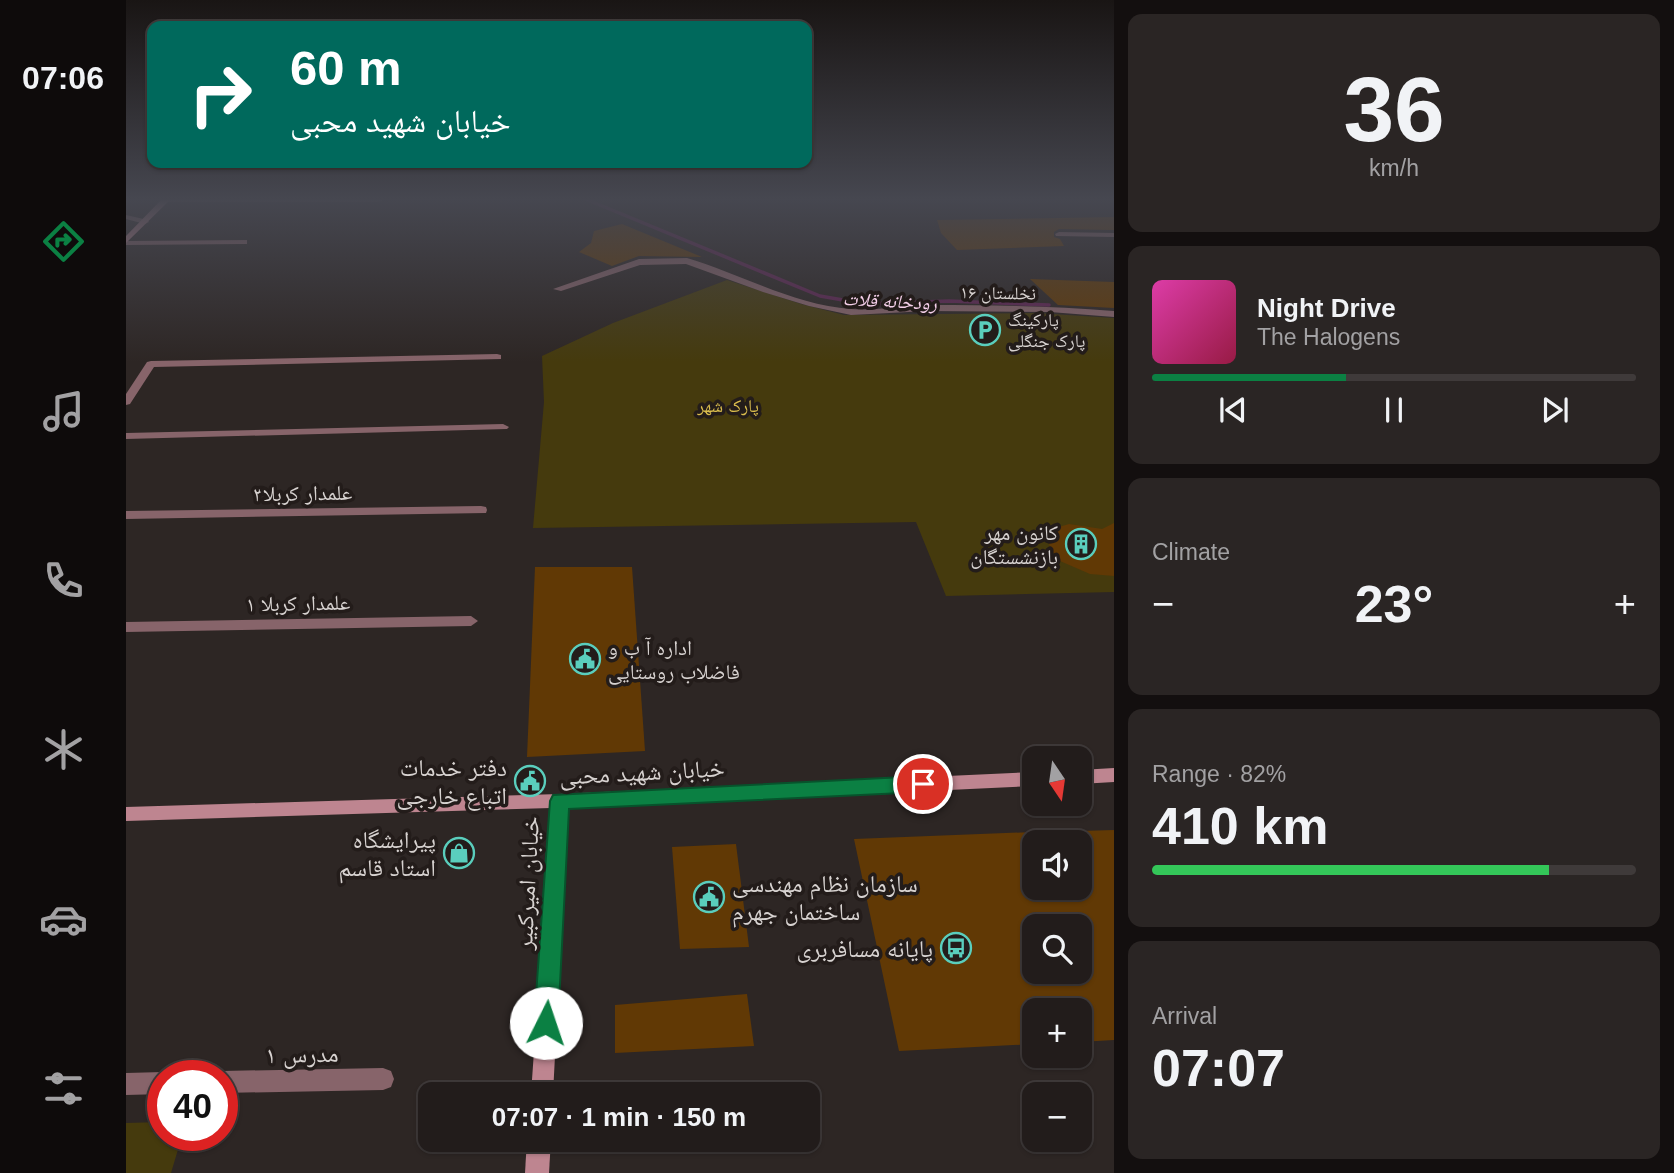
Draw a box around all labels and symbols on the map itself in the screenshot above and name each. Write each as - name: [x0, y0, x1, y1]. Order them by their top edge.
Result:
- street label: نخلستان ۱۶: [960, 282, 1036, 305]
- water label: رودخانه قلات: [842, 288, 938, 314]
- place label: پارکینگ پارک جنگلی: [1008, 310, 1085, 352]
- parking icon: پارکینگ پارک جنگلی: [968, 313, 1002, 347]
- park label: پارک شهر: [696, 396, 759, 417]
- street label: علمدار کربلا۳: [254, 481, 353, 506]
- place label: کانون مهر بازنشستگان: [970, 521, 1058, 569]
- building icon: کانون مهر بازنشستگان: [1064, 527, 1098, 561]
- street label: علمدار کربلا ۱: [246, 591, 351, 616]
- place label: اداره آ ب و فاضلاب روستایی: [608, 636, 740, 685]
- public building icon: اداره آ ب و فاضلاب روستایی: [568, 642, 602, 676]
- north arrow: [1022, 746, 1092, 816]
- place label: دفتر خدمات اتباع خارجی: [396, 754, 507, 811]
- street label: خیابان شهید محبی: [559, 754, 725, 791]
- pin: [893, 754, 953, 814]
- public building icon: دفتر خدمات اتباع خارجی: [513, 764, 547, 798]
- street label: خیابان امیرکبیر: [510, 816, 545, 952]
- place label: پیرایشگاه استاد قاسم: [339, 826, 436, 884]
- shop icon: پیرایشگاه استاد قاسم: [442, 836, 476, 870]
- place label: سازمان نظام مهندسی ساختمان جهرم: [732, 870, 918, 928]
- public building icon: سازمان نظام مهندسی ساختمان جهرم: [692, 880, 726, 914]
- bus stop icon: پایانه مسافربری: [939, 931, 973, 965]
- place label: پایانه مسافربری: [796, 935, 933, 963]
- position arrow: [509, 986, 583, 1060]
- street label: مدرس ۱: [265, 1040, 339, 1069]
- speed limit sign: 40: [147, 1060, 238, 1151]

